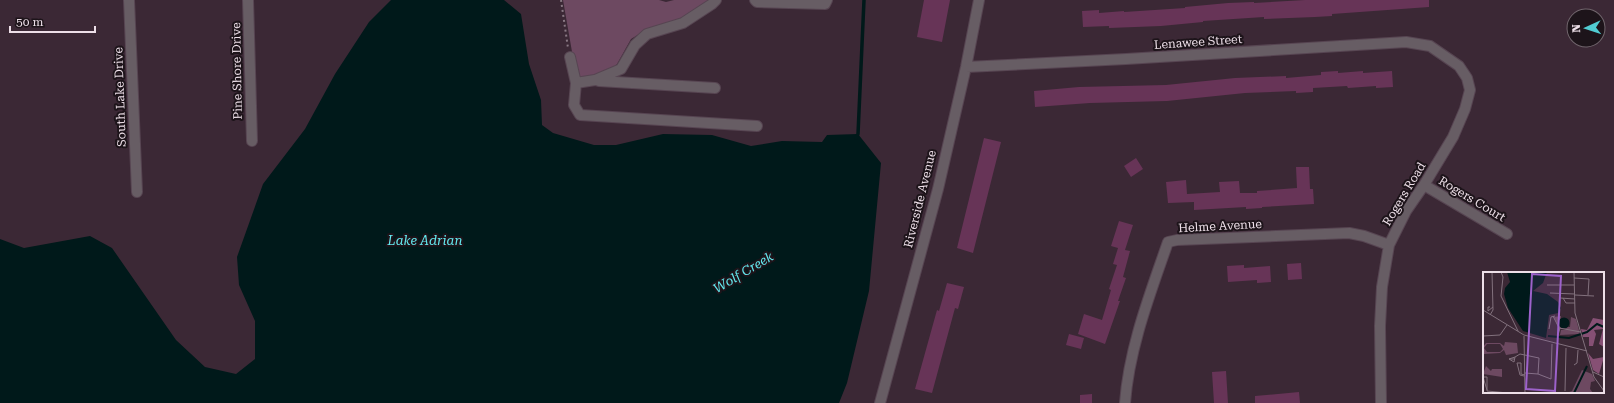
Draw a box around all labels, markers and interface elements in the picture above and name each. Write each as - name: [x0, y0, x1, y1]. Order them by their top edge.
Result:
- scale bar: [10, 8, 95, 34]
- north arrow: [1566, 8, 1606, 48]
- text: 50 m: [16, 15, 43, 29]
- street label: Pine Shore Drive: [229, 22, 245, 120]
- text: N: [1570, 23, 1583, 33]
- street label: Lenawee Street: [1153, 32, 1243, 52]
- street label: South Lake Drive: [111, 46, 129, 147]
- street label: Riverside Avenue: [901, 148, 939, 249]
- street label: Rogers Road: [1380, 159, 1429, 228]
- street label: Rogers Court: [1436, 174, 1508, 225]
- street label: Helme Avenue: [1178, 217, 1263, 235]
- water label: Lake Adrian: [387, 233, 462, 248]
- water label: Wolf Creek: [711, 248, 777, 296]
- inset map: [1483, 272, 1604, 393]

